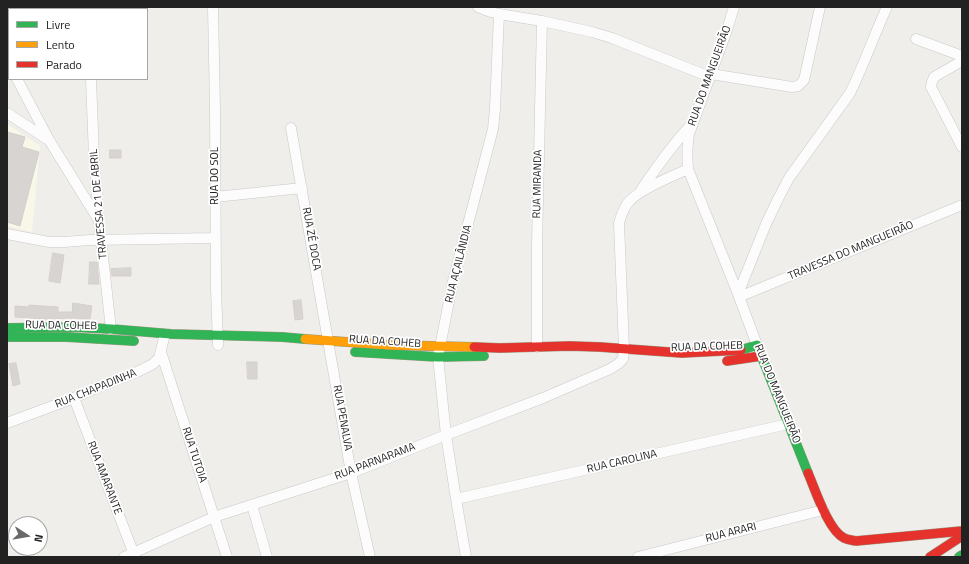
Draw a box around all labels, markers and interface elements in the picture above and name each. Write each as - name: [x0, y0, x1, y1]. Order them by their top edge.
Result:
- legend: [8, 8, 148, 80]
- text: Livre: [46, 15, 70, 34]
- street label: RUA DO MANGUEIRÃO: [686, 24, 734, 128]
- text: Lento: [46, 35, 75, 54]
- text: Parado: [46, 55, 82, 74]
- street label: RUA DO SOL: [208, 147, 222, 205]
- street label: TRAVESSA 21 DE ABRIL: [88, 148, 110, 260]
- street label: RUA MIRANDA: [531, 149, 545, 219]
- street label: RUA ZÉ DOCA: [299, 206, 323, 272]
- street label: TRAVESSA DO MANGUEIRÃO: [786, 219, 916, 283]
- street label: RUA AÇAILÂNDIA: [443, 224, 475, 304]
- street label: RUA DA COHEB: [25, 319, 97, 333]
- street label: RUA DA COHEB: [349, 333, 421, 351]
- street label: RUA DA COHEB: [671, 339, 743, 355]
- street label: RUA DO MANGUEIRÃO: [751, 342, 803, 446]
- street label: RUA CHAPADINHA: [53, 367, 139, 411]
- street label: RUA PENALVA: [330, 384, 354, 452]
- street label: RUA TUTOIA: [179, 426, 209, 484]
- street label: RUA AMARANTE: [84, 439, 124, 517]
- street label: RUA PARNARAMA: [333, 441, 417, 483]
- street label: RUA CAROLINA: [586, 448, 658, 476]
- north arrow: [8, 516, 48, 556]
- street label: RUA ARARI: [704, 520, 758, 546]
- text: N: [30, 533, 47, 544]

